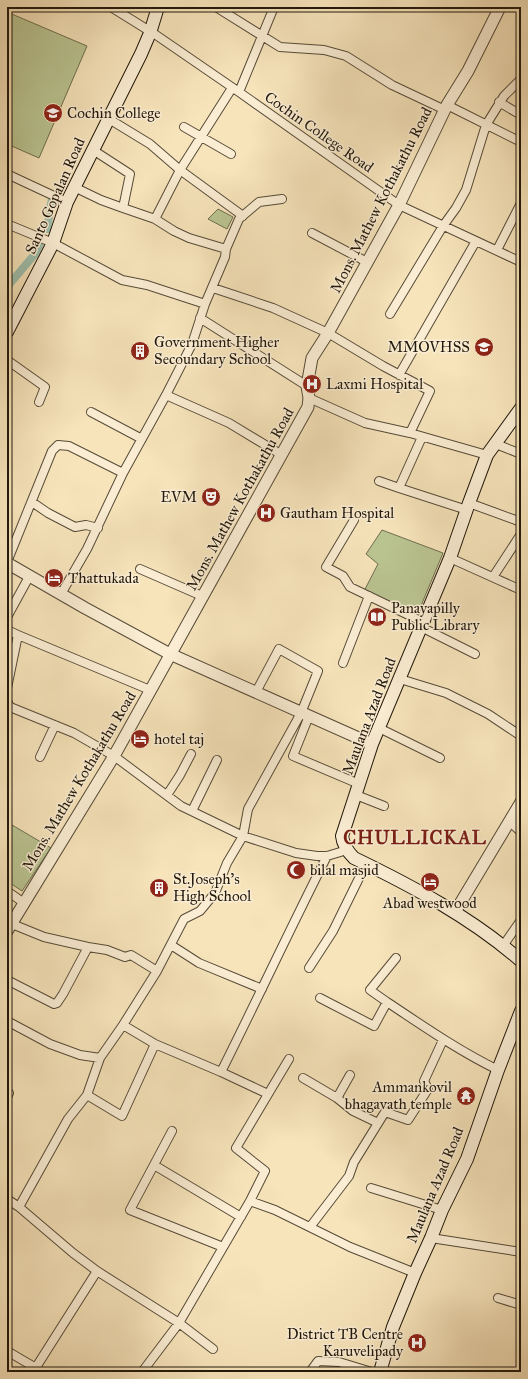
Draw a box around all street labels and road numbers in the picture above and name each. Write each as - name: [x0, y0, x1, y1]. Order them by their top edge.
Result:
- street label: Cochin College Road: [261, 88, 377, 177]
- street label: Mons. Mathew Kothakathu Road: [326, 104, 436, 296]
- street label: Santo Gopalan Road: [21, 135, 89, 257]
- street label: Mons. Mathew Kothakathu Road: [182, 404, 298, 593]
- street label: Maulana Azad Road: [338, 654, 400, 777]
- street label: Mons. Mathew Kothakathu Road: [18, 688, 140, 874]
- street label: Maulana Azad Road: [402, 1124, 468, 1246]

